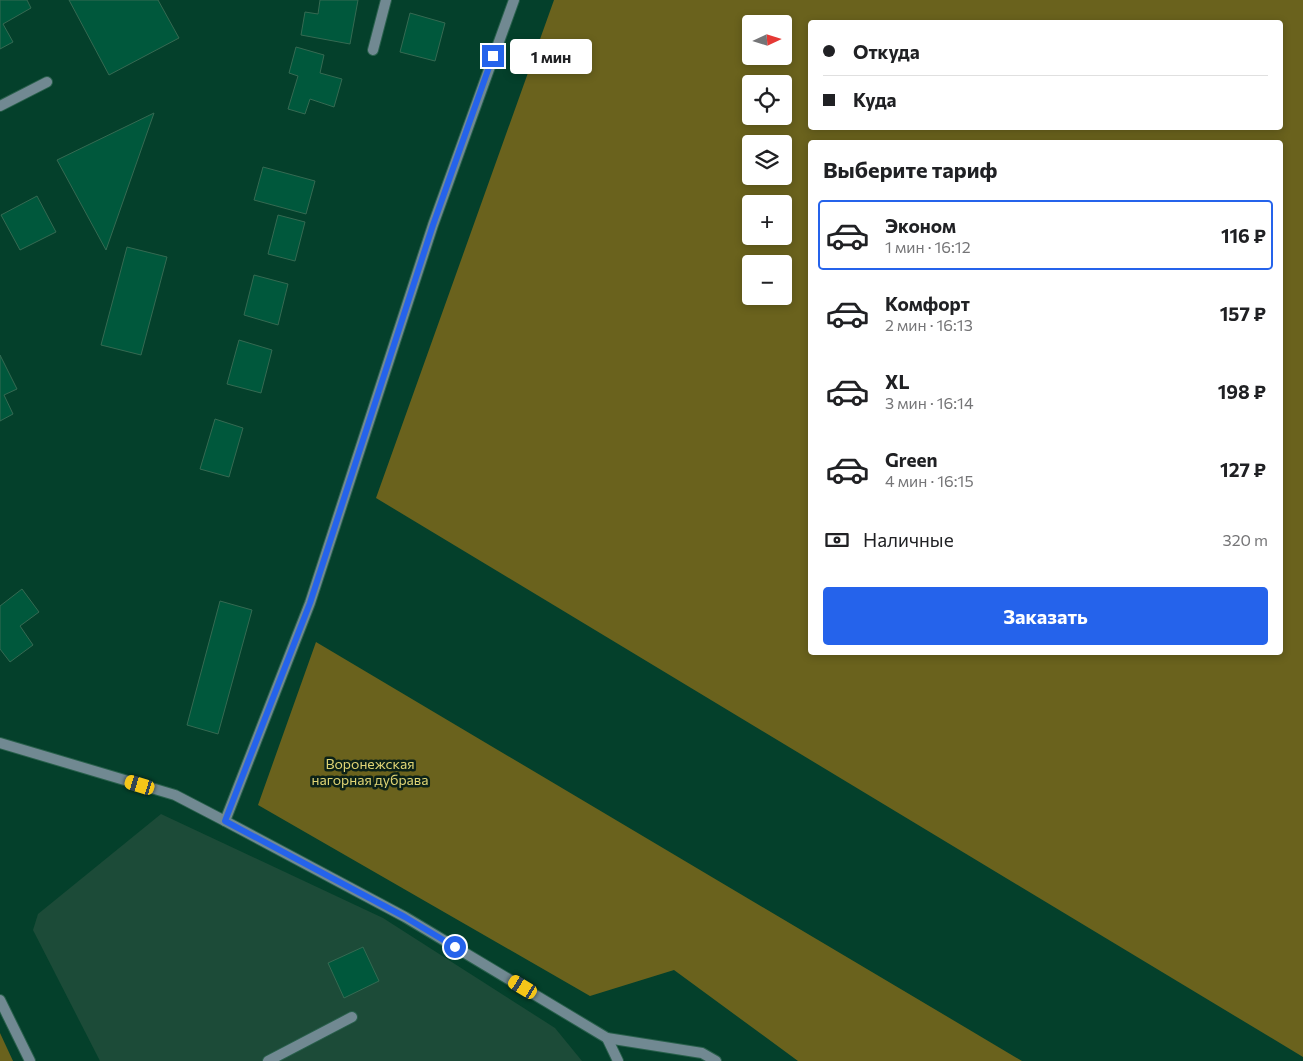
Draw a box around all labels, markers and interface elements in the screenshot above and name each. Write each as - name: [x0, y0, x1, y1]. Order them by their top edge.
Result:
- north arrow: [742, 15, 792, 65]
- map controls: [742, 15, 792, 305]
- callout: 1 мин: [510, 38, 593, 74]
- text: Откуда: [853, 40, 920, 63]
- route end: [482, 45, 504, 67]
- text: 1 мин: [531, 47, 571, 66]
- button: locate: [742, 75, 792, 125]
- text: Куда: [853, 88, 897, 111]
- button: layers: [742, 135, 792, 185]
- text: Выберите тариф: [823, 156, 997, 183]
- button: +: [742, 195, 792, 245]
- icon: car: [825, 213, 870, 258]
- text: Эконом: [885, 214, 956, 237]
- text: 116 ₽: [1221, 224, 1266, 247]
- text: 1 мин · 16:12: [885, 237, 971, 256]
- button: −: [742, 255, 792, 305]
- icon: car: [825, 291, 870, 336]
- text: Комфорт: [885, 292, 970, 315]
- text: 157 ₽: [1220, 302, 1266, 325]
- text: 2 мин · 16:13: [885, 315, 973, 334]
- icon: car: [825, 369, 870, 414]
- text: XL: [885, 370, 910, 393]
- text: 198 ₽: [1218, 380, 1266, 403]
- text: 3 мин · 16:14: [885, 393, 974, 412]
- icon: car: [825, 447, 870, 492]
- text: Green: [885, 448, 937, 471]
- text: 127 ₽: [1220, 458, 1266, 481]
- text: 4 мин · 16:15: [885, 471, 974, 490]
- icon: cash: [823, 526, 851, 554]
- text: Наличные: [863, 528, 954, 551]
- text: 320 m: [1223, 530, 1268, 549]
- button: Заказать: [823, 587, 1268, 645]
- park label: Воронежская нагорная дубрава: [311, 755, 429, 788]
- car: [123, 773, 156, 797]
- route start: [444, 936, 466, 958]
- car: [506, 973, 539, 1001]

